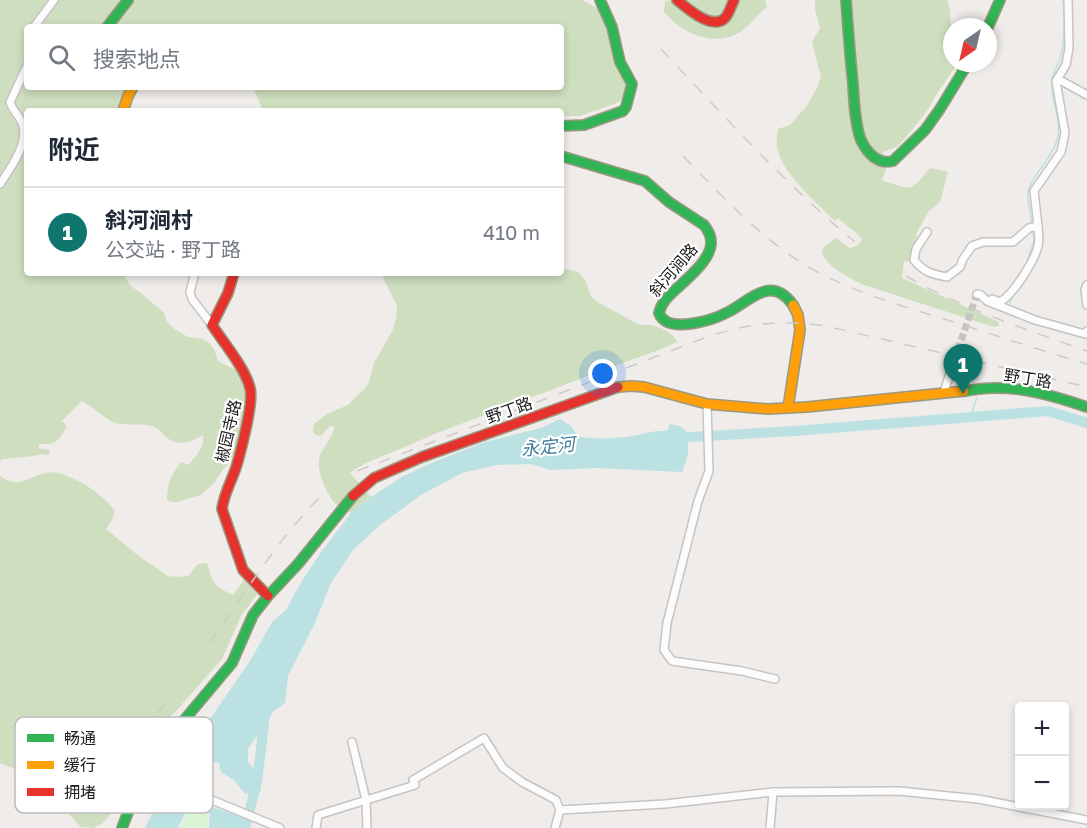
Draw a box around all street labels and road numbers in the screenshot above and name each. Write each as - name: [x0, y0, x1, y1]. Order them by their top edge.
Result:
- street label: 斜河涧路: [644, 239, 702, 301]
- street label: 野丁路: [1003, 364, 1053, 392]
- street label: 野丁路: [483, 392, 535, 428]
- street label: 椒园寺路: [211, 398, 245, 464]

